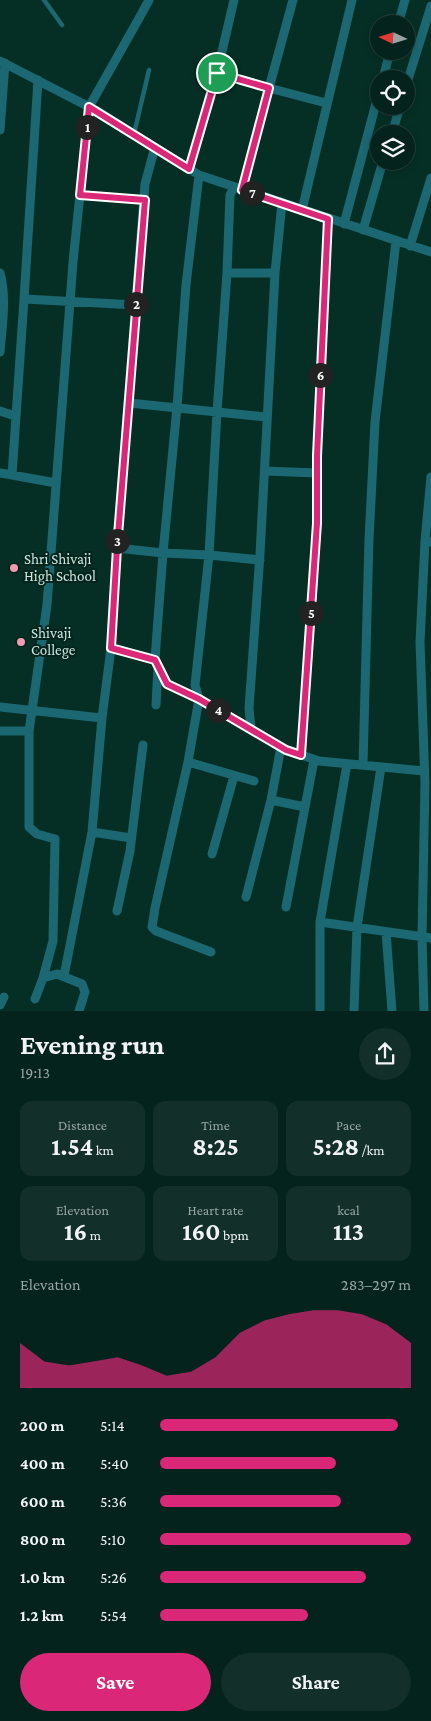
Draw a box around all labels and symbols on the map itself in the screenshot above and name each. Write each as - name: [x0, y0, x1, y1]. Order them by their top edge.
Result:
- north arrow: [370, 15, 415, 60]
- pin: [196, 52, 238, 94]
- pin: 1: [74, 114, 100, 140]
- pin: 7: [240, 180, 264, 206]
- pin: 2: [124, 292, 148, 316]
- pin: 6: [308, 362, 332, 388]
- pin: 3: [104, 528, 130, 554]
- place label: Shri Shivaji High School: [24, 551, 96, 585]
- marker: Shri Shivaji High School: [8, 562, 20, 574]
- pin: 5: [298, 600, 324, 626]
- place label: Shivaji College: [31, 625, 76, 659]
- marker: Shivaji College: [15, 636, 27, 648]
- pin: 4: [206, 698, 230, 722]

